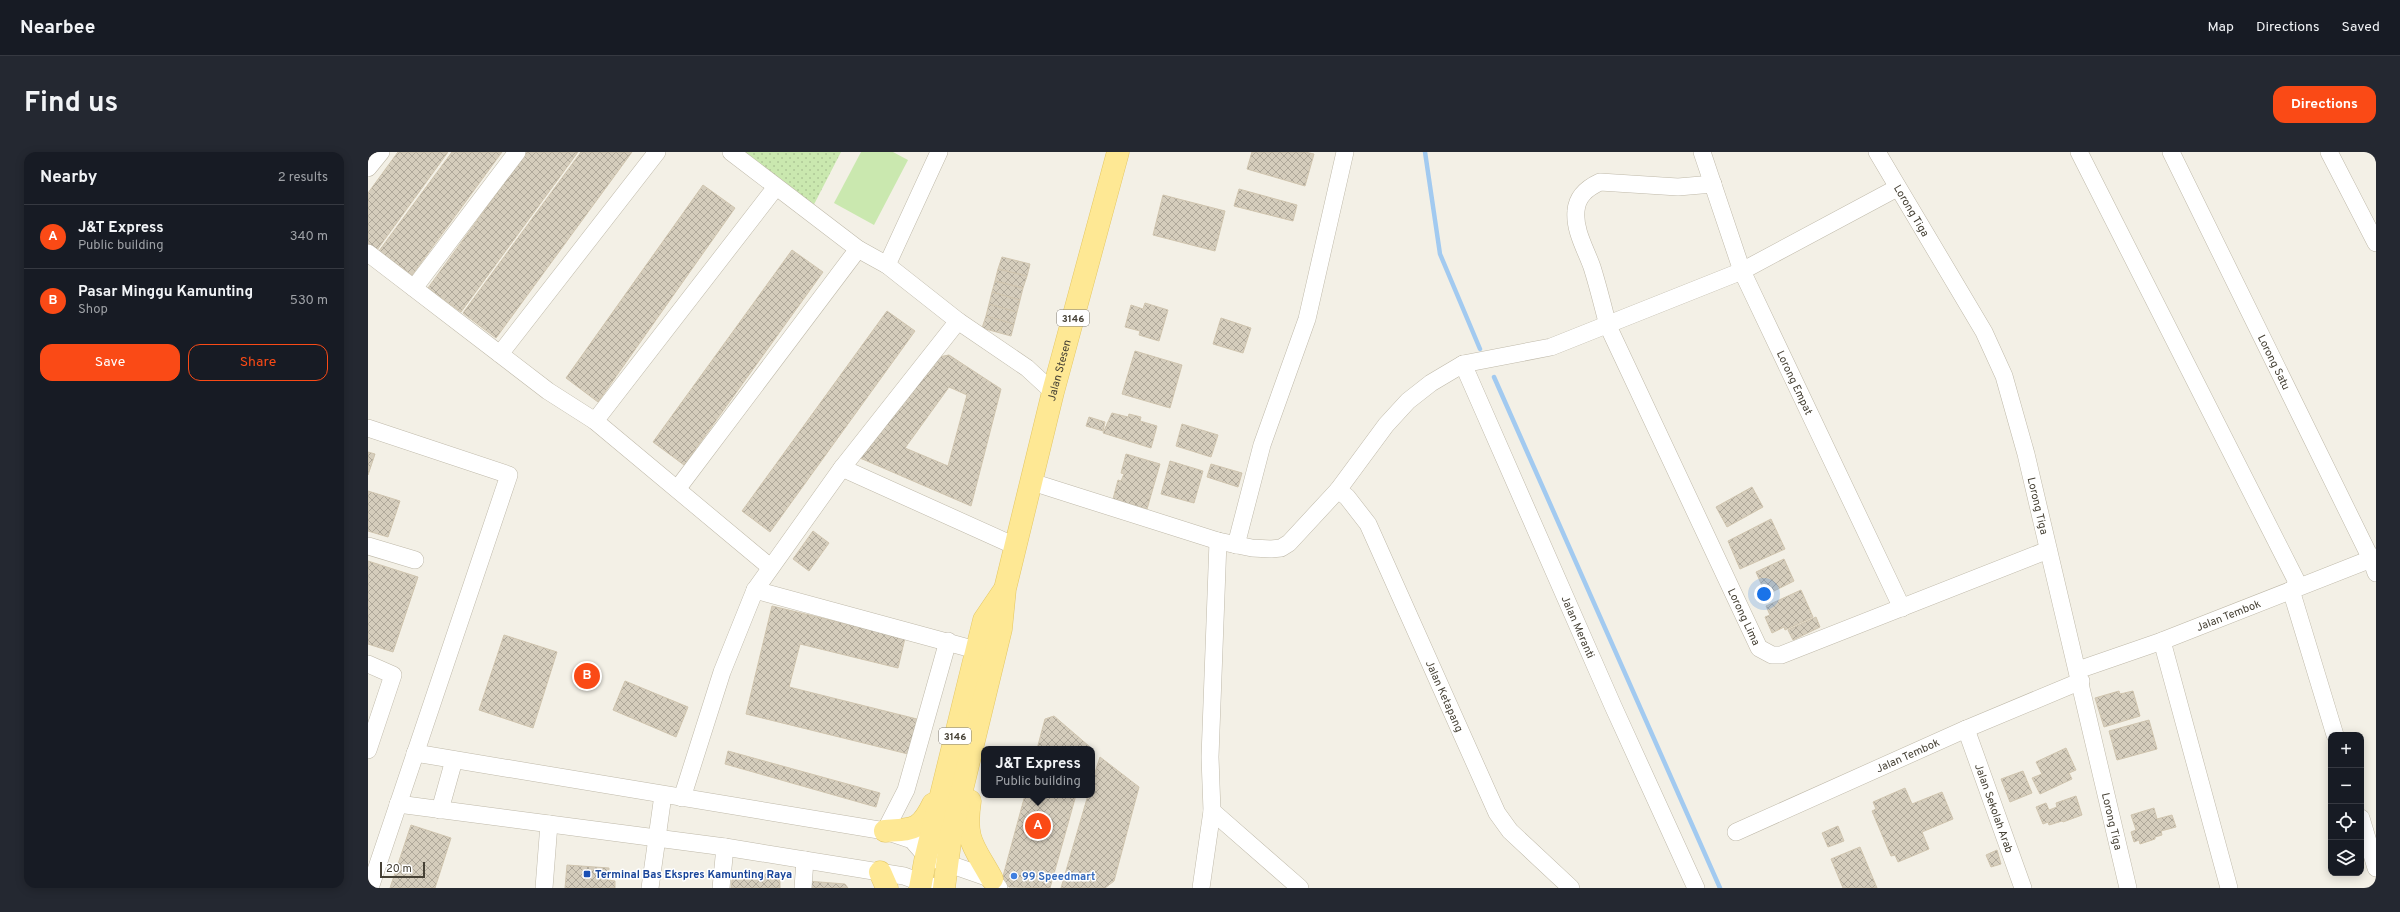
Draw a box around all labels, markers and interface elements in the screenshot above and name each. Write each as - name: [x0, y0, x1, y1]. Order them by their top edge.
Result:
- text: Nearbee: [20, 16, 95, 40]
- text: Map: [2208, 19, 2234, 36]
- text: Directions: [2256, 19, 2320, 36]
- text: Saved: [2342, 19, 2380, 36]
- text: Find us: [24, 86, 118, 122]
- button: Directions: [2273, 86, 2376, 123]
- text: Nearby: [40, 167, 97, 189]
- text: 2 results: [278, 170, 328, 186]
- street label: Lorong Tiga: [1890, 182, 1932, 240]
- text: J&T Express: [78, 219, 164, 238]
- text: A: [48, 229, 58, 245]
- text: 340 m: [290, 229, 328, 245]
- text: Public building: [78, 238, 164, 254]
- text: Pasar Minggu Kamunting: [78, 283, 253, 302]
- text: B: [49, 293, 57, 309]
- text: 530 m: [290, 293, 328, 309]
- text: Shop: [78, 302, 108, 318]
- road number: 3146: [1057, 310, 1089, 326]
- street label: Lorong Satu: [2254, 333, 2293, 392]
- street label: Jalan Stesen: [1045, 338, 1075, 403]
- button: Save: [40, 344, 180, 381]
- button: Share: [188, 344, 328, 381]
- street label: Lorong Empat: [1773, 348, 1815, 417]
- street label: Lorong Tiga: [2024, 476, 2051, 536]
- your location: [1754, 584, 1774, 604]
- street label: Lorong Lima: [1724, 586, 1763, 648]
- street label: Jalan Meranti: [1557, 594, 1597, 661]
- street label: Jalan Tembok: [2194, 597, 2263, 635]
- street label: Jalan Ketapang: [1422, 658, 1466, 735]
- pin: B: [574, 661, 600, 691]
- road number: 3146: [939, 728, 971, 744]
- map controls: [2328, 732, 2364, 876]
- button: +: [2328, 732, 2364, 768]
- street label: Jalan Tembok: [1874, 736, 1942, 776]
- popup: [981, 746, 1095, 798]
- text: J&T Express: [995, 755, 1081, 774]
- street label: Jalan Sekolah Arab: [1971, 762, 2016, 855]
- button: −: [2328, 768, 2364, 804]
- text: Public building: [995, 774, 1081, 790]
- street label: Lorong Tiga: [2098, 791, 2125, 852]
- button: locate: [2328, 804, 2364, 840]
- pin: A: [1025, 811, 1051, 841]
- button: layers: [2328, 840, 2364, 876]
- scale bar: [380, 860, 425, 879]
- text: 20 m: [386, 862, 412, 876]
- place label: Terminal Bas Ekspres Kamunting Raya: [595, 868, 792, 882]
- marker: Terminal Bas Ekspres Kamunting Raya: [582, 869, 592, 879]
- place label: 99 Speedmart: [1022, 870, 1095, 884]
- marker: 99 Speedmart: [1009, 871, 1019, 881]

